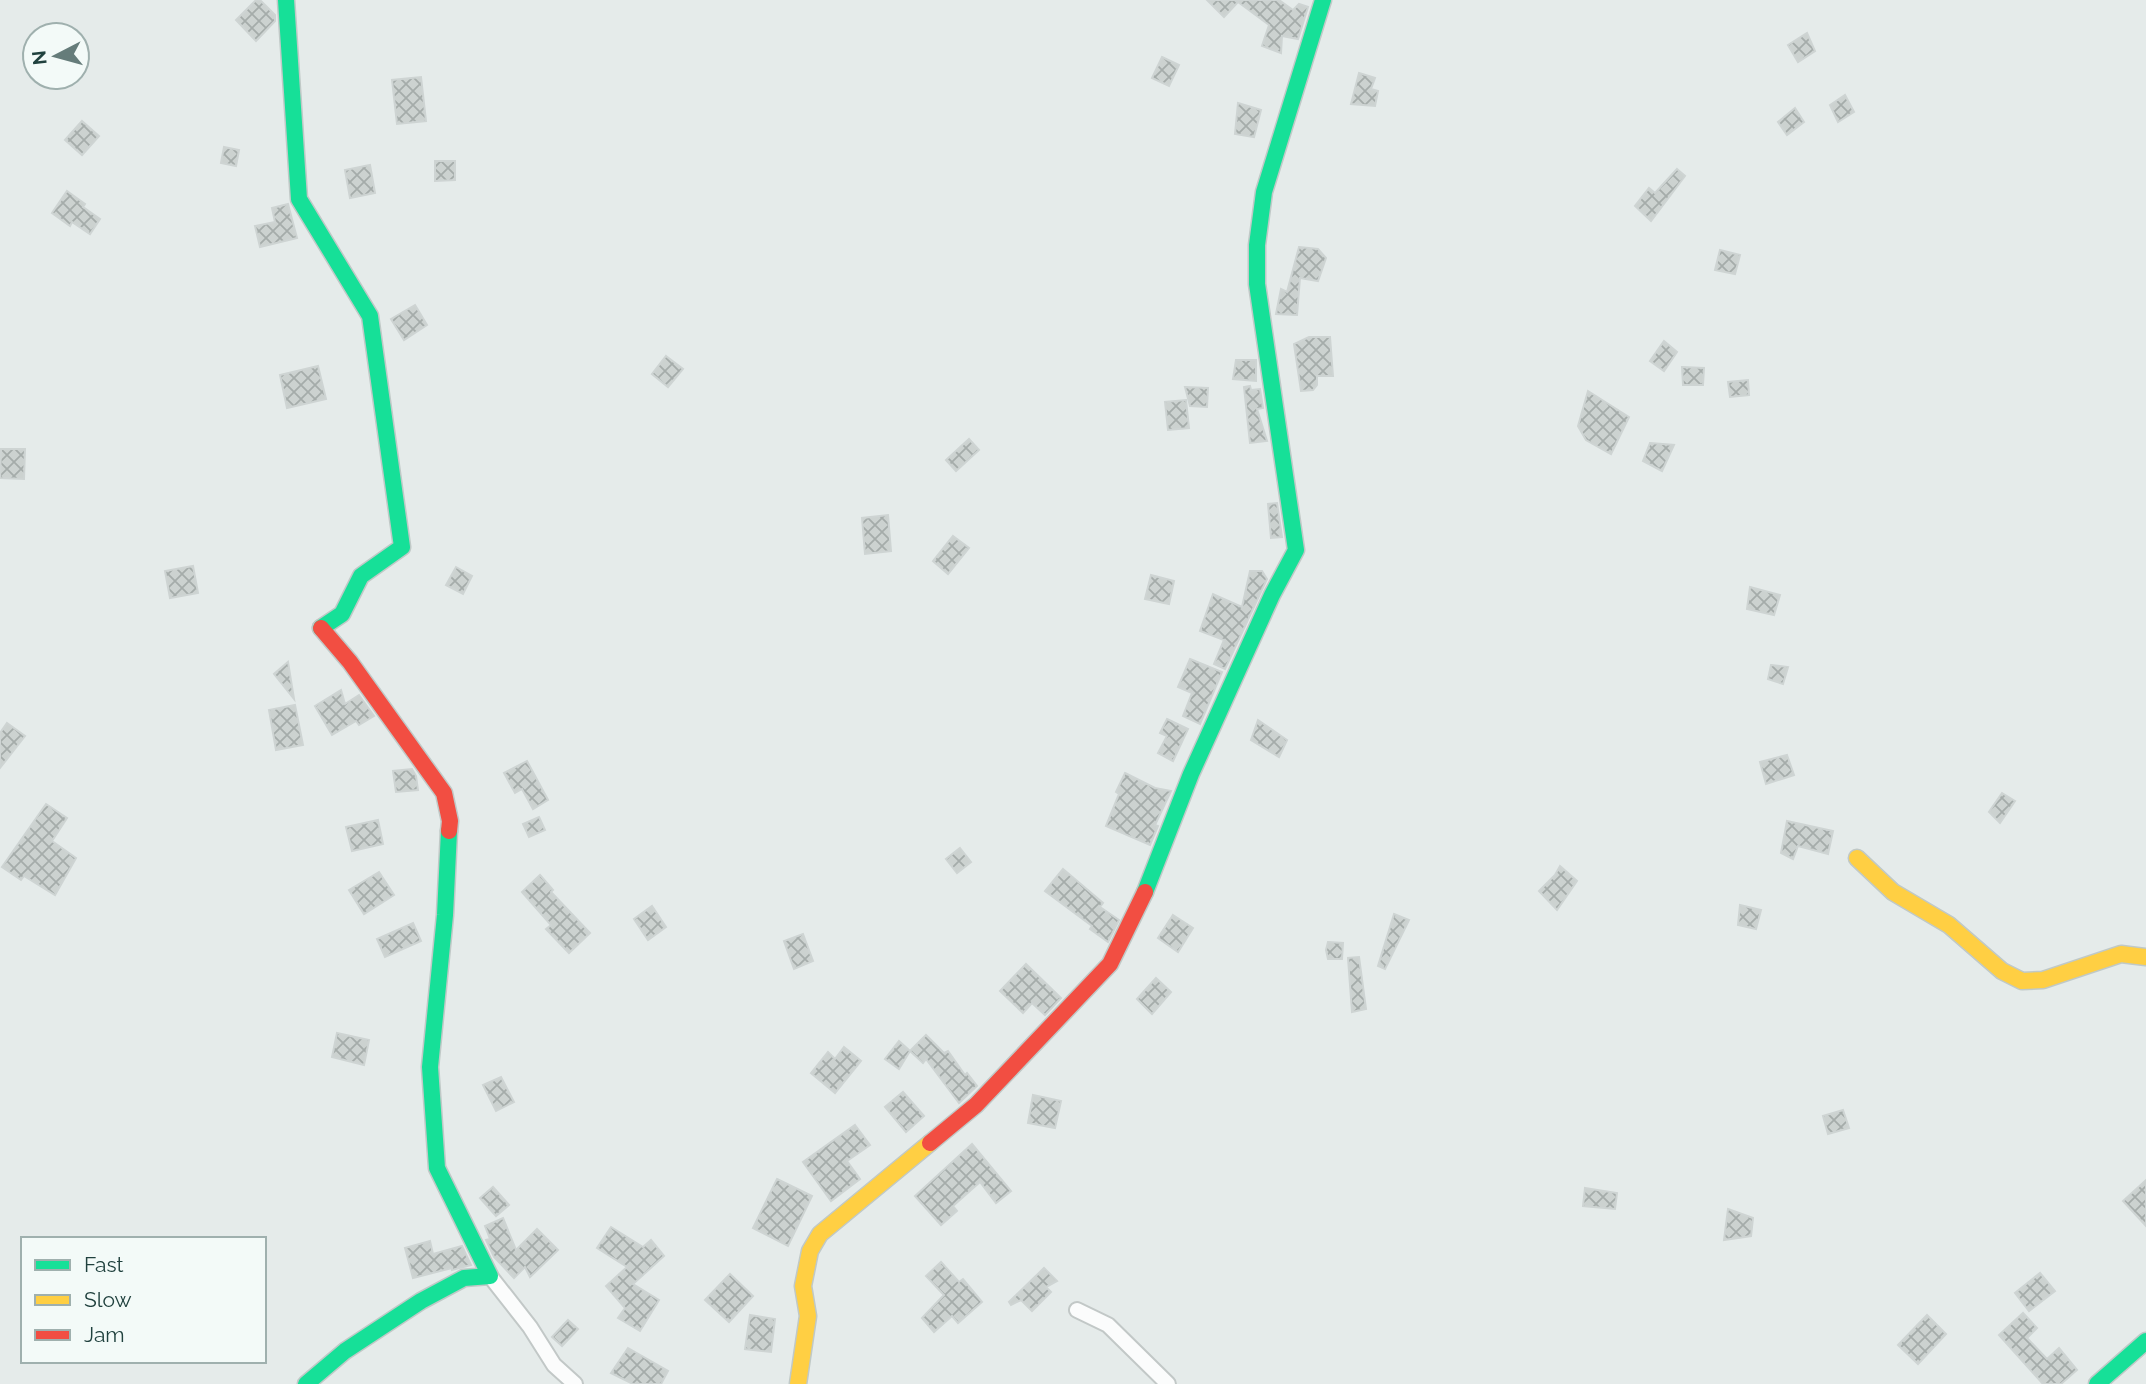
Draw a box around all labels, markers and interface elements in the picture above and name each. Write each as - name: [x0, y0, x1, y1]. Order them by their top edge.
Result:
- north arrow: [21, 21, 91, 91]
- text: N: [27, 49, 51, 66]
- legend: [21, 1237, 266, 1363]
- text: Fast: [84, 1252, 124, 1277]
- text: Slow: [84, 1287, 132, 1312]
- text: Jam: [84, 1322, 125, 1347]

